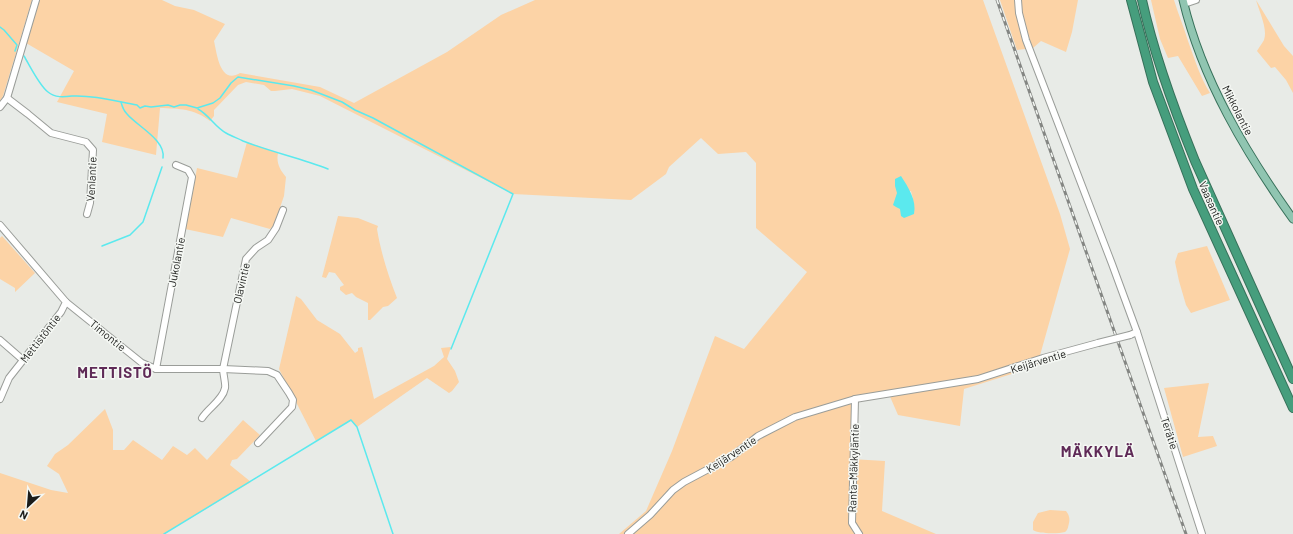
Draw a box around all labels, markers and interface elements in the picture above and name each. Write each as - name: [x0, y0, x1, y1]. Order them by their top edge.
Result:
- street label: Mikkolantie: [1220, 83, 1256, 137]
- street label: Venlantie: [83, 156, 99, 202]
- street label: Vaasantie: [1197, 179, 1227, 227]
- street label: Jukolantie: [165, 236, 187, 288]
- street label: Olavintie: [230, 261, 252, 305]
- street label: Mettistöntie: [17, 311, 63, 365]
- street label: Timontie: [87, 317, 129, 354]
- street label: Keijärventie: [1009, 346, 1067, 376]
- district label: METTISTÖ: [77, 363, 153, 381]
- street label: Terätie: [1159, 415, 1181, 451]
- street label: Ranta-Mäkkyläntie: [845, 423, 861, 512]
- street label: Keijärventie: [703, 433, 759, 475]
- district label: MÄKKYLÄ: [1061, 442, 1135, 460]
- north arrow: [8, 486, 48, 526]
- text: N: [17, 508, 30, 523]

